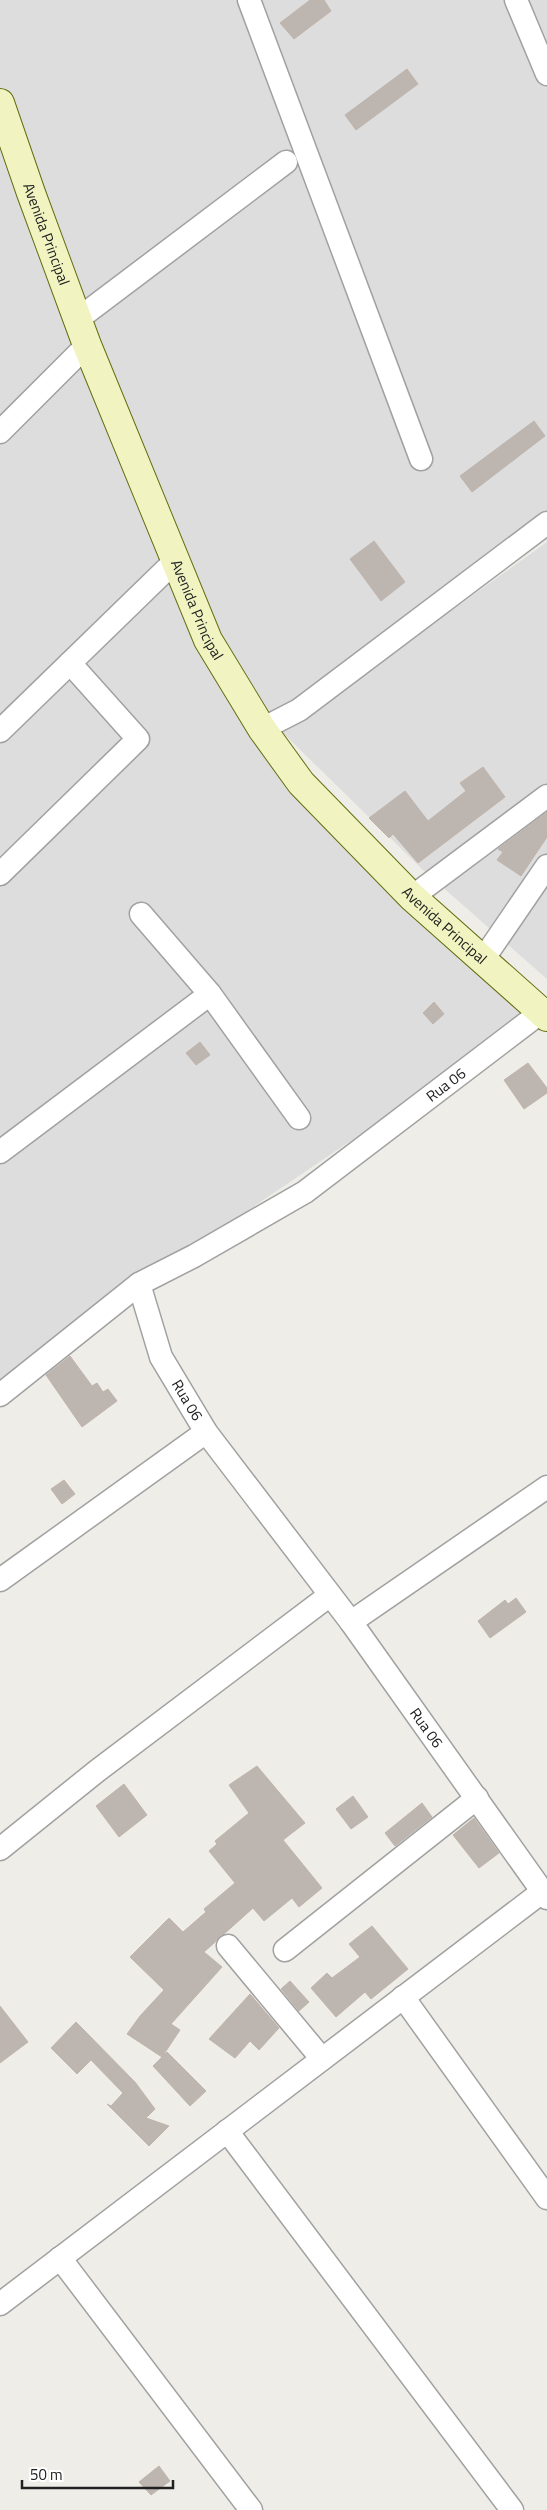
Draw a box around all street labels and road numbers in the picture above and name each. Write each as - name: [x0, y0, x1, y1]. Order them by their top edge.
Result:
- street label: Avenida Principal: [17, 180, 76, 288]
- street label: Avenida Principal: [165, 556, 230, 664]
- street label: Avenida Principal: [397, 881, 492, 970]
- street label: Rua 06: [421, 1062, 471, 1107]
- street label: Rua 06: [166, 1375, 209, 1425]
- street label: Rua 06: [404, 1703, 449, 1753]

